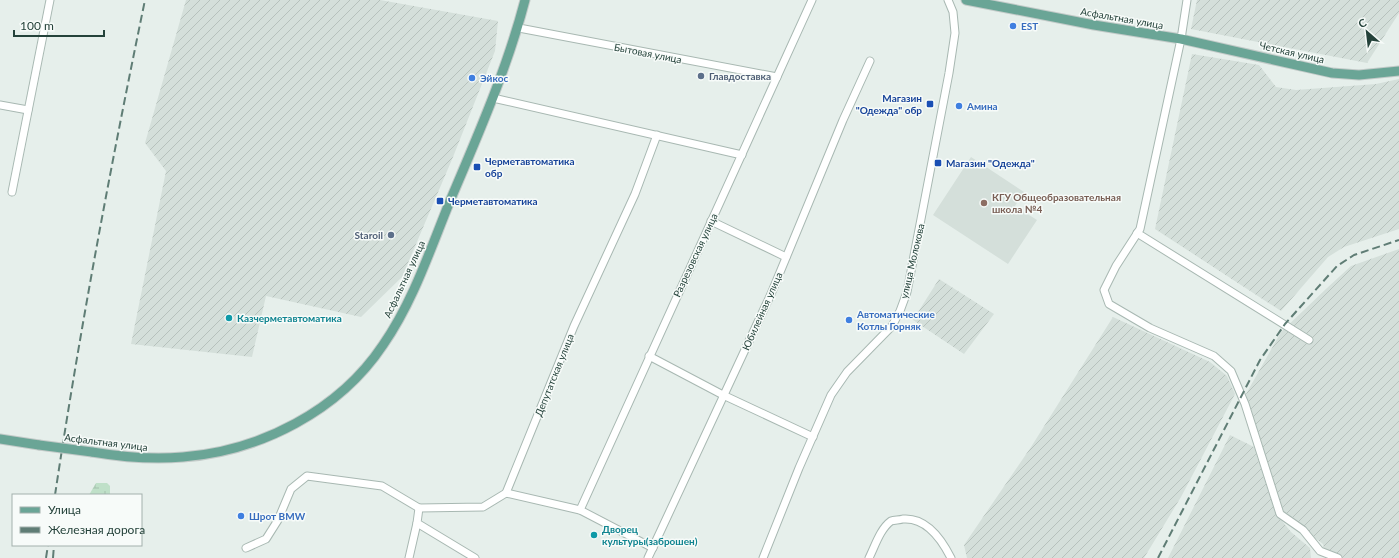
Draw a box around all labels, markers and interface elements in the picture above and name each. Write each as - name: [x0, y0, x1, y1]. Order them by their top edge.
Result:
- street label: Асфальтная улица: [1080, 5, 1164, 31]
- scale bar: [14, 12, 104, 38]
- north arrow: [1347, 12, 1387, 52]
- text: С: [1356, 15, 1369, 30]
- text: 100 m: [20, 18, 54, 33]
- place label: EST: [1021, 20, 1038, 32]
- marker: EST: [1008, 21, 1018, 31]
- street label: Четская улица: [1258, 39, 1326, 65]
- street label: Бытовая улица: [613, 41, 683, 65]
- place label: Главдоставка: [709, 70, 771, 82]
- marker: Главдоставка: [696, 71, 706, 81]
- place label: Эйкос: [480, 72, 508, 84]
- marker: Эйкос: [467, 73, 477, 83]
- place label: Магазин "Одежда" обр: [856, 92, 922, 116]
- marker: Магазин "Одежда" обр: [925, 99, 935, 109]
- place label: Амина: [966, 100, 998, 112]
- marker: Амина: [954, 101, 964, 111]
- place label: Черметавтоматика обр: [485, 155, 575, 179]
- place label: Магазин "Одежда": [946, 157, 1035, 169]
- marker: Магазин "Одежда": [933, 158, 943, 168]
- marker: Черметавтоматика обр: [472, 162, 482, 172]
- place label: КГУ Общеобразовательная школа №4: [992, 191, 1121, 215]
- place label: Черметавтоматика: [448, 195, 538, 207]
- marker: Черметавтоматика: [435, 196, 445, 206]
- marker: КГУ Общеобразовательная школа №4: [979, 198, 989, 208]
- street label: Разрезовская улица: [670, 211, 720, 299]
- street label: улица Молокова: [898, 222, 926, 300]
- place label: Staroil: [355, 229, 383, 241]
- marker: Staroil: [386, 230, 396, 240]
- street label: Асфальтная улица: [381, 238, 427, 319]
- street label: Юбилейная улица: [739, 270, 785, 352]
- place label: Автоматические Котлы Горняк: [856, 308, 935, 332]
- place label: Казчерметавтоматика: [237, 312, 342, 324]
- marker: Казчерметавтоматика: [224, 313, 234, 323]
- marker: Автоматические Котлы Горняк: [844, 315, 854, 325]
- street label: Депутатская улица: [532, 332, 576, 418]
- street label: Асфальтная улица: [64, 431, 148, 453]
- legend: [12, 494, 142, 546]
- text: Улица: [48, 502, 81, 517]
- place label: Шрот BMW: [249, 510, 306, 522]
- marker: Шрот BMW: [236, 511, 246, 521]
- text: Железная дорога: [48, 522, 145, 537]
- place label: Дворец культуры(заброшен): [602, 523, 698, 547]
- marker: Дворец культуры(заброшен): [589, 530, 599, 540]

